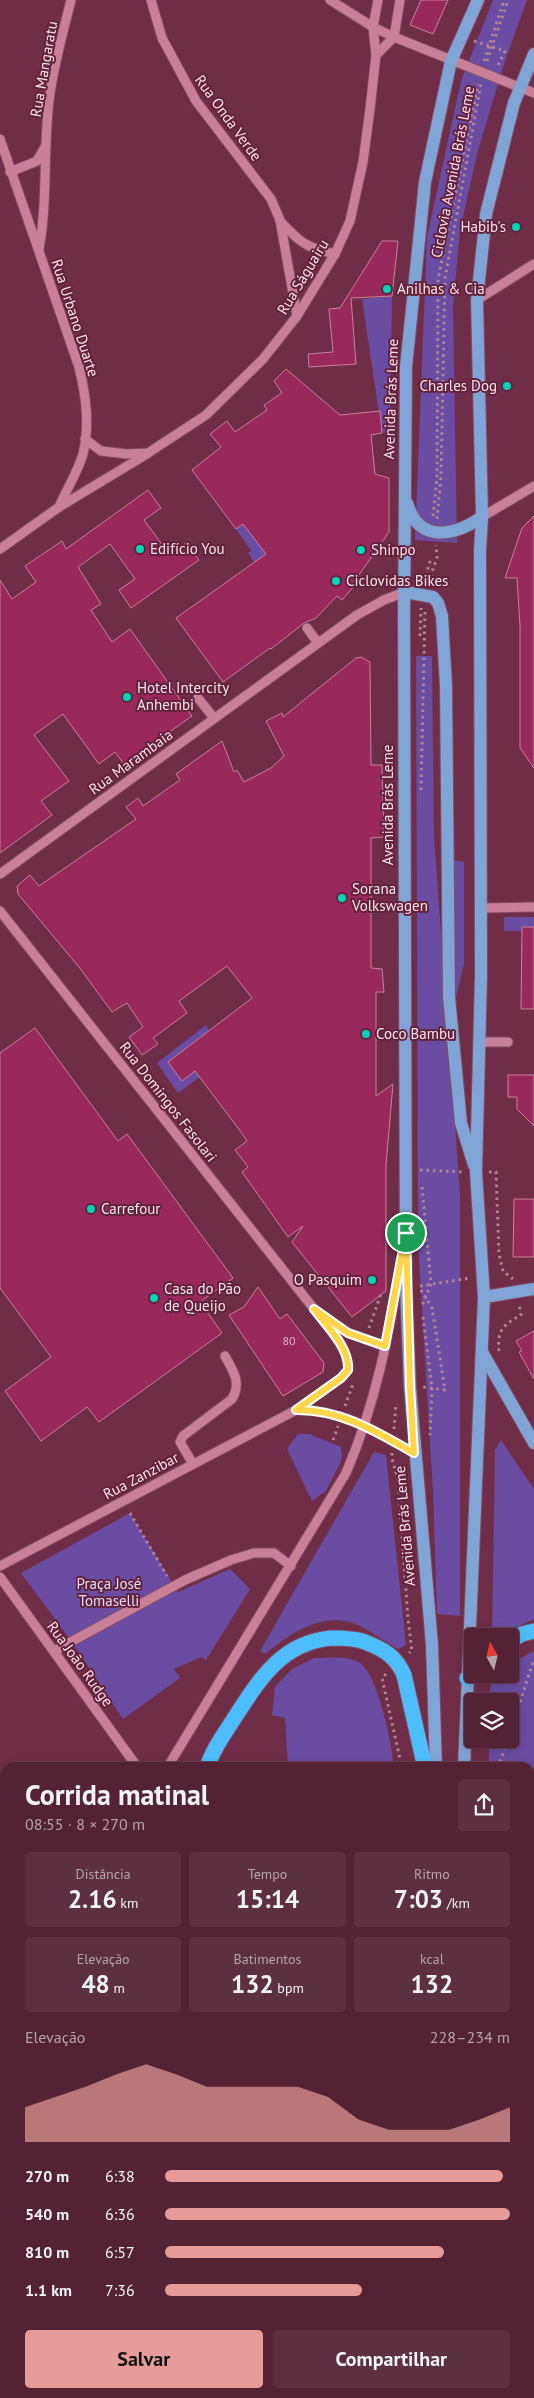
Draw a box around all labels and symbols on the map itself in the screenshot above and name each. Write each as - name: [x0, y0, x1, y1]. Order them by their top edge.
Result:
- street label: Rua Mangaratu: [26, 19, 61, 118]
- street label: Rua Onda Verde: [191, 71, 266, 165]
- street label: Ciclovia Avenida Brás Leme: [427, 84, 478, 259]
- place label: Habib's: [460, 217, 506, 236]
- marker: Habib's: [510, 221, 522, 233]
- street label: Rua Ságuairu: [273, 236, 332, 318]
- street label: Rua Urbano Duarte: [48, 257, 103, 379]
- place label: Anilhas & Cia: [397, 279, 485, 298]
- marker: Anilhas & Cia: [381, 283, 393, 295]
- street label: Avenida Brás Leme: [379, 338, 402, 460]
- place label: Charles Dog: [419, 376, 497, 395]
- marker: Charles Dog: [501, 380, 513, 392]
- place label: Edifício You: [150, 539, 225, 558]
- place label: Shinpo: [371, 540, 416, 559]
- marker: Edifício You: [134, 543, 146, 555]
- marker: Shinpo: [355, 544, 367, 556]
- place label: Ciclovidas Bikes: [346, 571, 448, 590]
- marker: Ciclovidas Bikes: [330, 575, 342, 587]
- place label: Hotel Intercity Anhembi: [137, 678, 229, 714]
- marker: Hotel Intercity Anhembi: [121, 691, 133, 703]
- street label: Rua Marambaia: [85, 725, 176, 798]
- street label: Avenida Brás Leme: [378, 745, 397, 865]
- place label: Sorana Volkswagen: [351, 879, 428, 915]
- marker: Sorana Volkswagen: [336, 892, 348, 904]
- place label: Coco Bambu: [376, 1024, 455, 1043]
- marker: Coco Bambu: [360, 1028, 372, 1040]
- street label: Rua Domingos Fasolari: [116, 1038, 221, 1166]
- place label: Carrefour: [101, 1199, 160, 1218]
- marker: Carrefour: [85, 1203, 97, 1215]
- pin: [385, 1212, 427, 1254]
- place label: O Pasquim: [294, 1270, 362, 1289]
- marker: O Pasquim: [366, 1274, 378, 1286]
- place label: Casa do Pão de Queijo: [164, 1279, 241, 1315]
- marker: Casa do Pão de Queijo: [148, 1292, 160, 1304]
- house number: 80: [282, 1333, 296, 1348]
- street label: Rua Zanzibar: [100, 1448, 182, 1503]
- street label: Avenida Brás Leme: [390, 1465, 419, 1587]
- park label: Praça José Tomaselli: [77, 1574, 141, 1610]
- street label: Rua João Rudge: [43, 1617, 118, 1710]
- north arrow: [464, 1628, 519, 1682]

